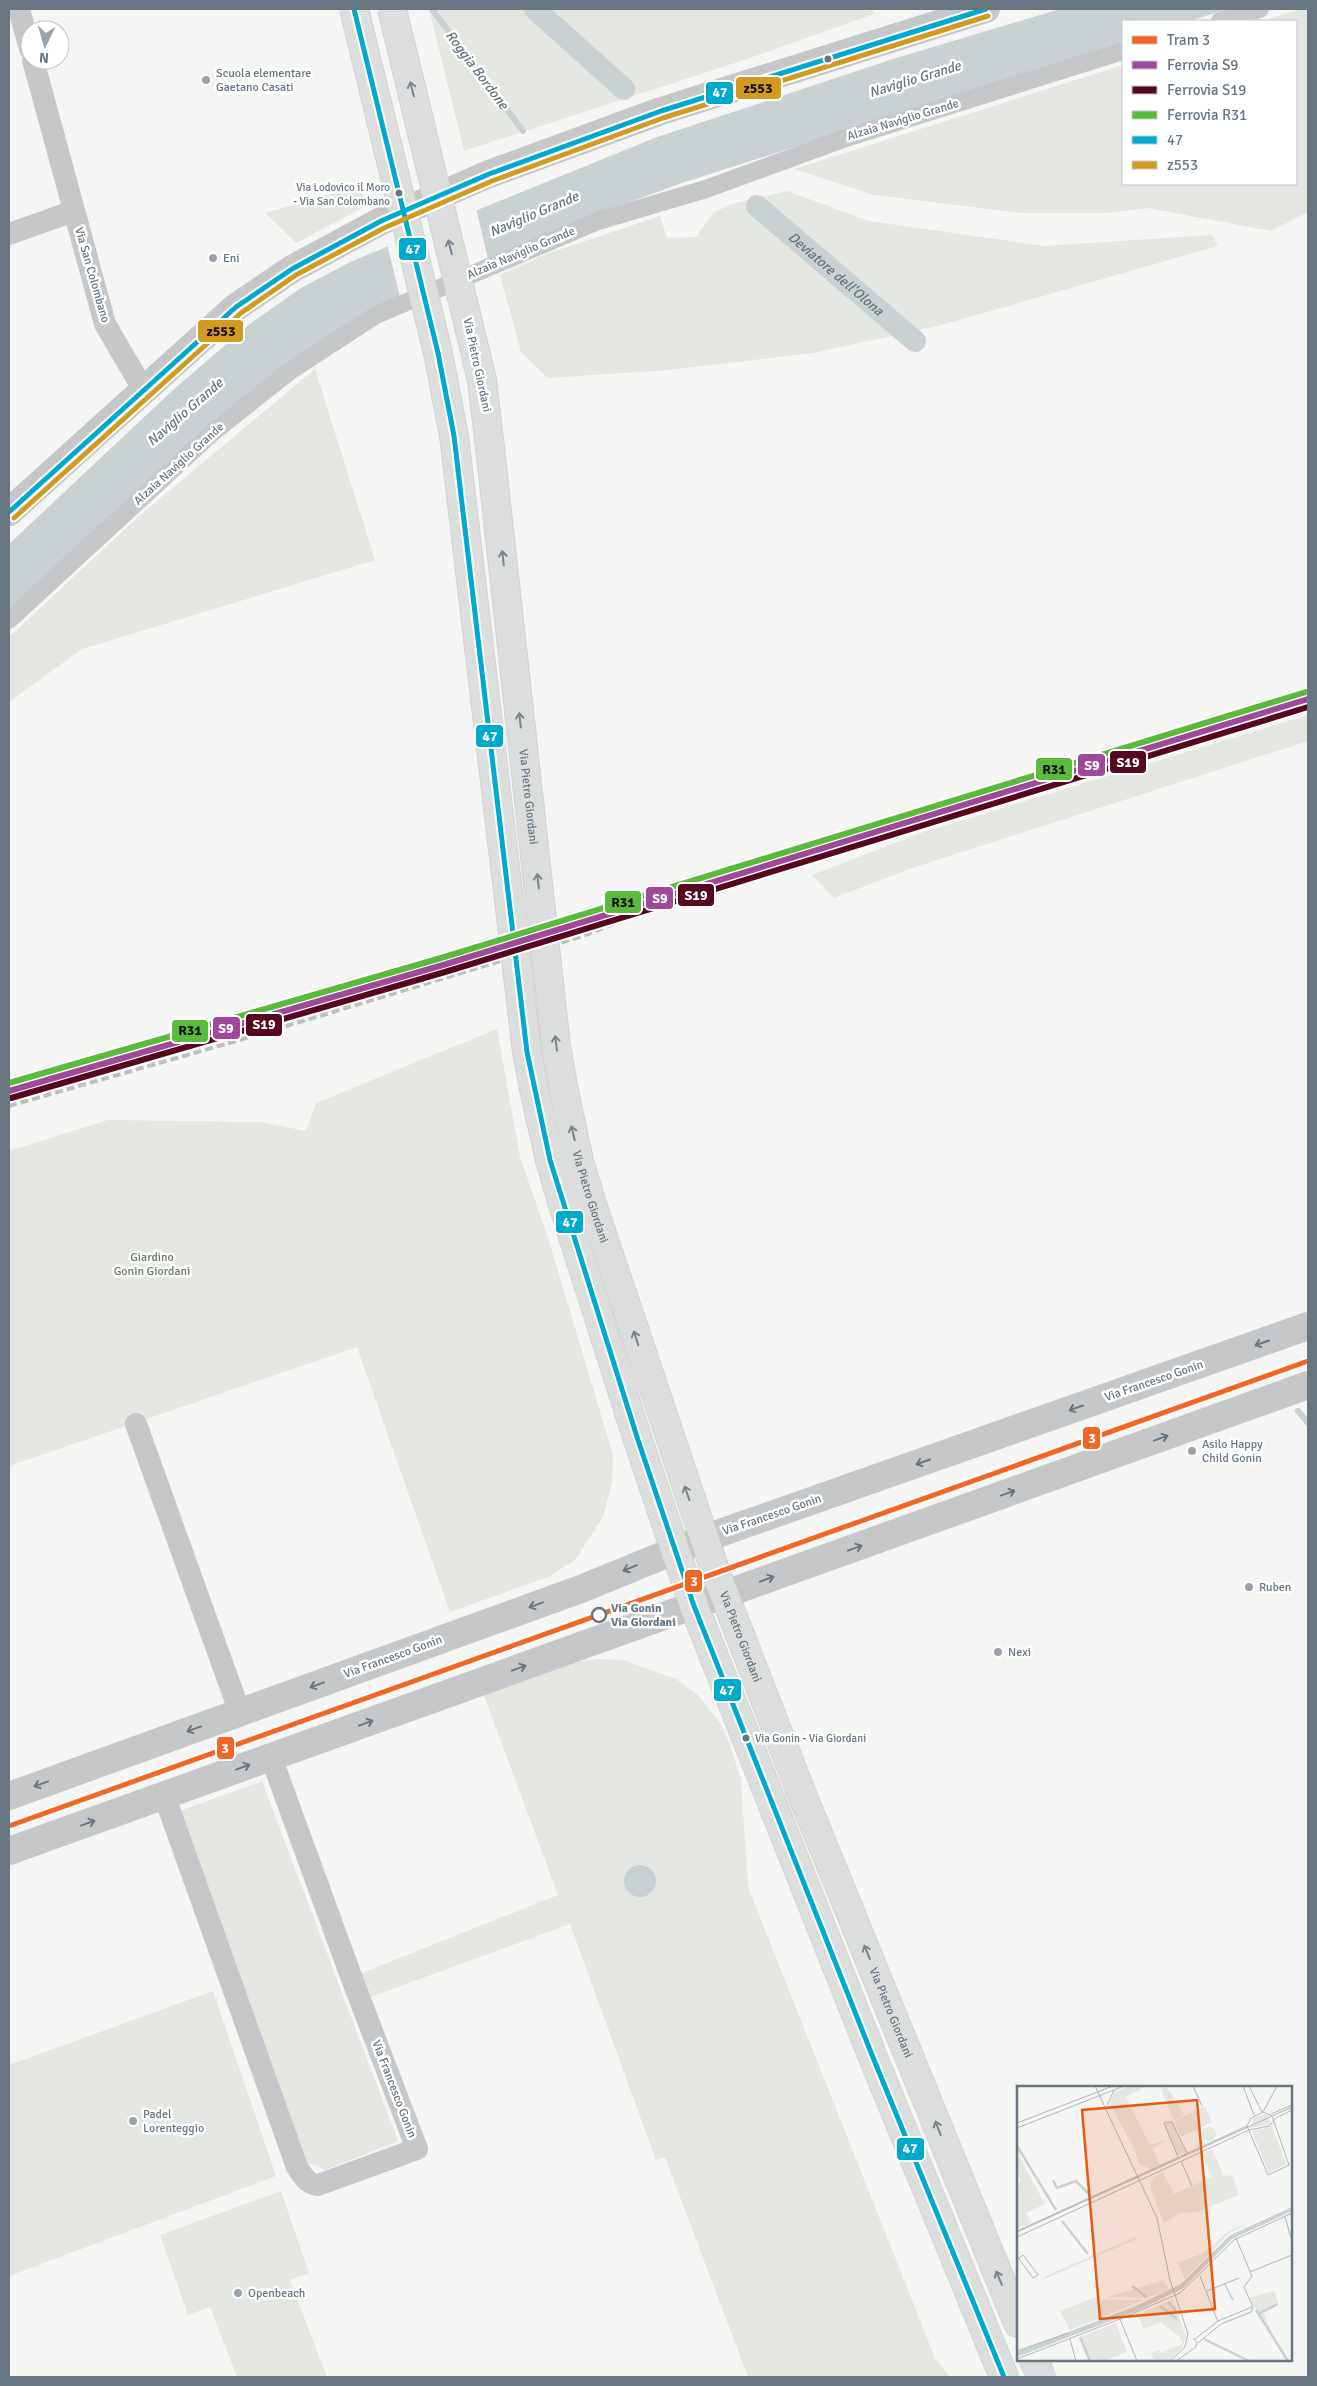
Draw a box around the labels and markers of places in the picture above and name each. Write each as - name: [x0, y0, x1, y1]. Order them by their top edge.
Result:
- unlabelled marker: [823, 54, 833, 64]
- place label: Scuola elementare Gaetano Casati: [216, 66, 311, 95]
- marker: Scuola elementare Gaetano Casati: [200, 74, 212, 86]
- place label: Via Lodovico il Moro - Via San Colombano: [293, 181, 390, 208]
- marker: Via Lodovico il Moro - Via San Colombano: [394, 188, 404, 198]
- place label: Eni: [223, 251, 240, 266]
- marker: Eni: [207, 252, 219, 264]
- place label: Asilo Happy Child Gonin: [1202, 1437, 1263, 1466]
- marker: Asilo Happy Child Gonin: [1186, 1445, 1198, 1457]
- place label: Ruben: [1259, 1580, 1291, 1595]
- marker: Ruben: [1243, 1581, 1255, 1593]
- place label: Via Gonin Via Giordani: [611, 1601, 676, 1630]
- marker: Via Gonin Via Giordani: [591, 1607, 607, 1623]
- place label: Nexi: [1008, 1645, 1031, 1660]
- marker: Nexi: [992, 1646, 1004, 1658]
- place label: Via Gonin - Via Giordani: [755, 1732, 866, 1745]
- marker: Via Gonin - Via Giordani: [741, 1733, 751, 1743]
- place label: Padel Lorenteggio: [143, 2107, 204, 2136]
- marker: Padel Lorenteggio: [127, 2115, 139, 2127]
- place label: Openbeach: [248, 2286, 305, 2301]
- marker: Openbeach: [232, 2287, 244, 2299]

